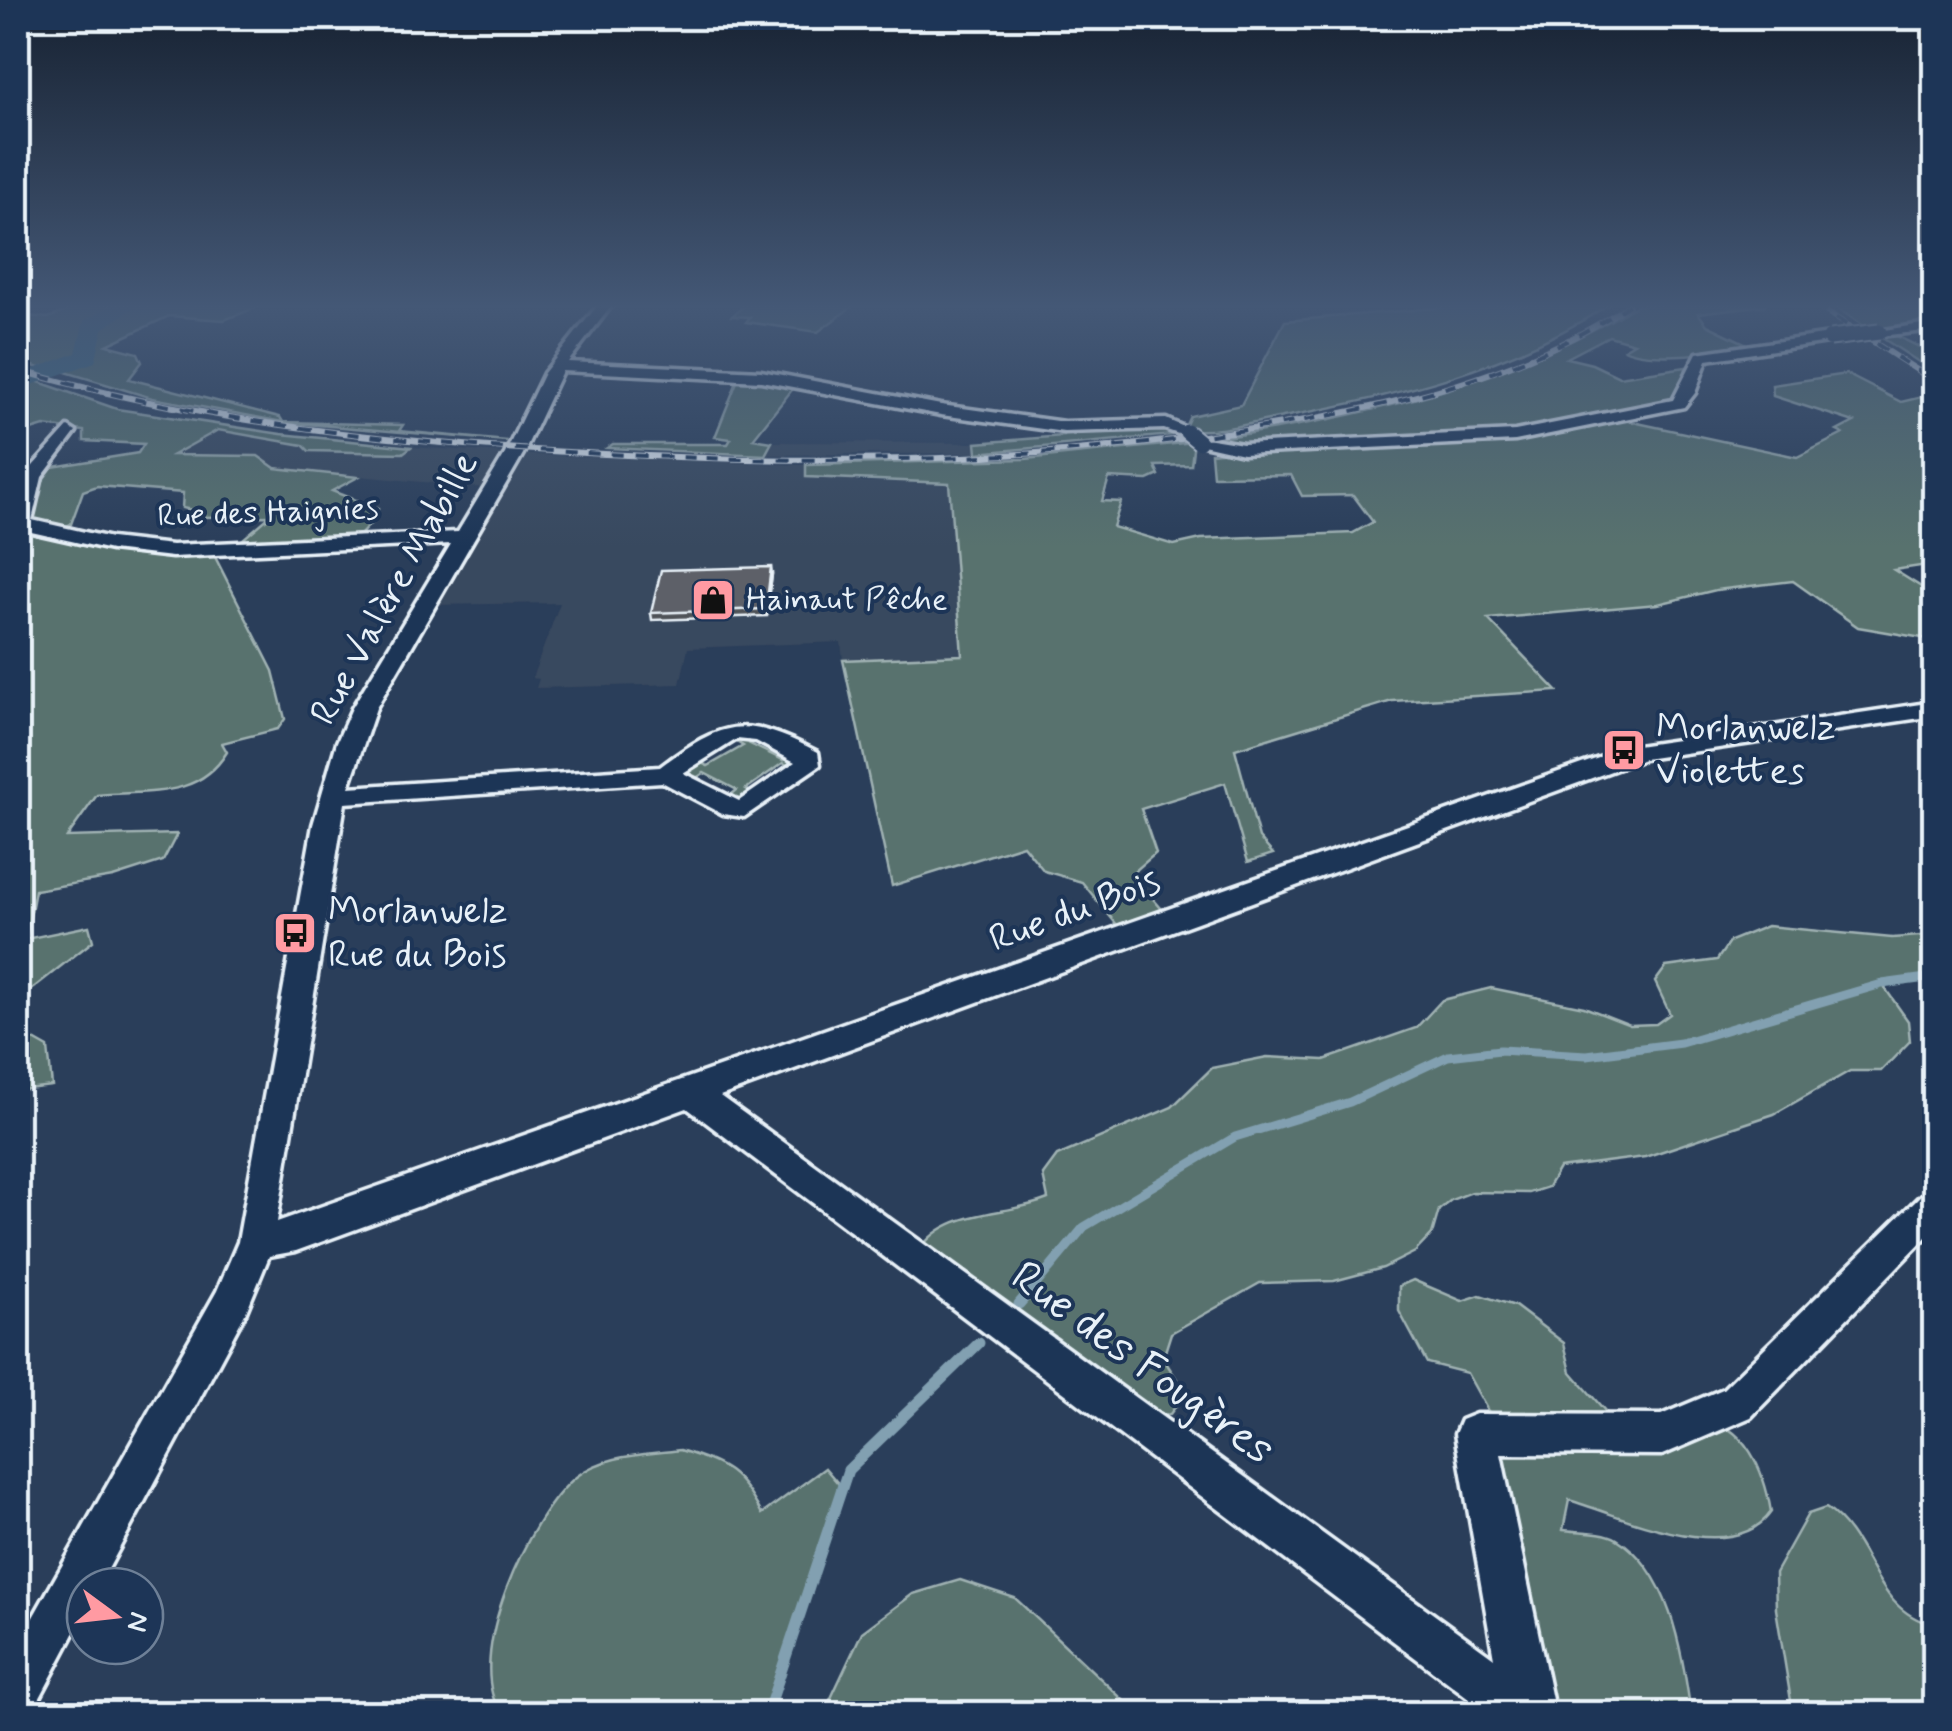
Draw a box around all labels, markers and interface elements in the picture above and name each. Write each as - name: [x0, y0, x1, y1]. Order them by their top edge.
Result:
- street label: Rue Valère Mabille: [300, 444, 490, 734]
- street label: Rue des Haignies: [157, 488, 379, 538]
- shop icon: Hainaut Pêche: [690, 577, 736, 623]
- place label: Hainaut Pêche: [746, 579, 948, 621]
- place label: Morlanwelz Violettes: [1656, 704, 1835, 797]
- bus stop icon: Morlanwelz Violettes: [1601, 727, 1647, 773]
- street label: Rue du Bois: [983, 857, 1167, 965]
- place label: Morlanwelz Rue du Bois: [328, 887, 507, 980]
- bus stop icon: Morlanwelz Rue du Bois: [272, 910, 318, 956]
- street label: Rue des Fougères: [998, 1248, 1286, 1480]
- north arrow: [65, 1566, 165, 1666]
- text: N: [116, 1608, 157, 1636]

